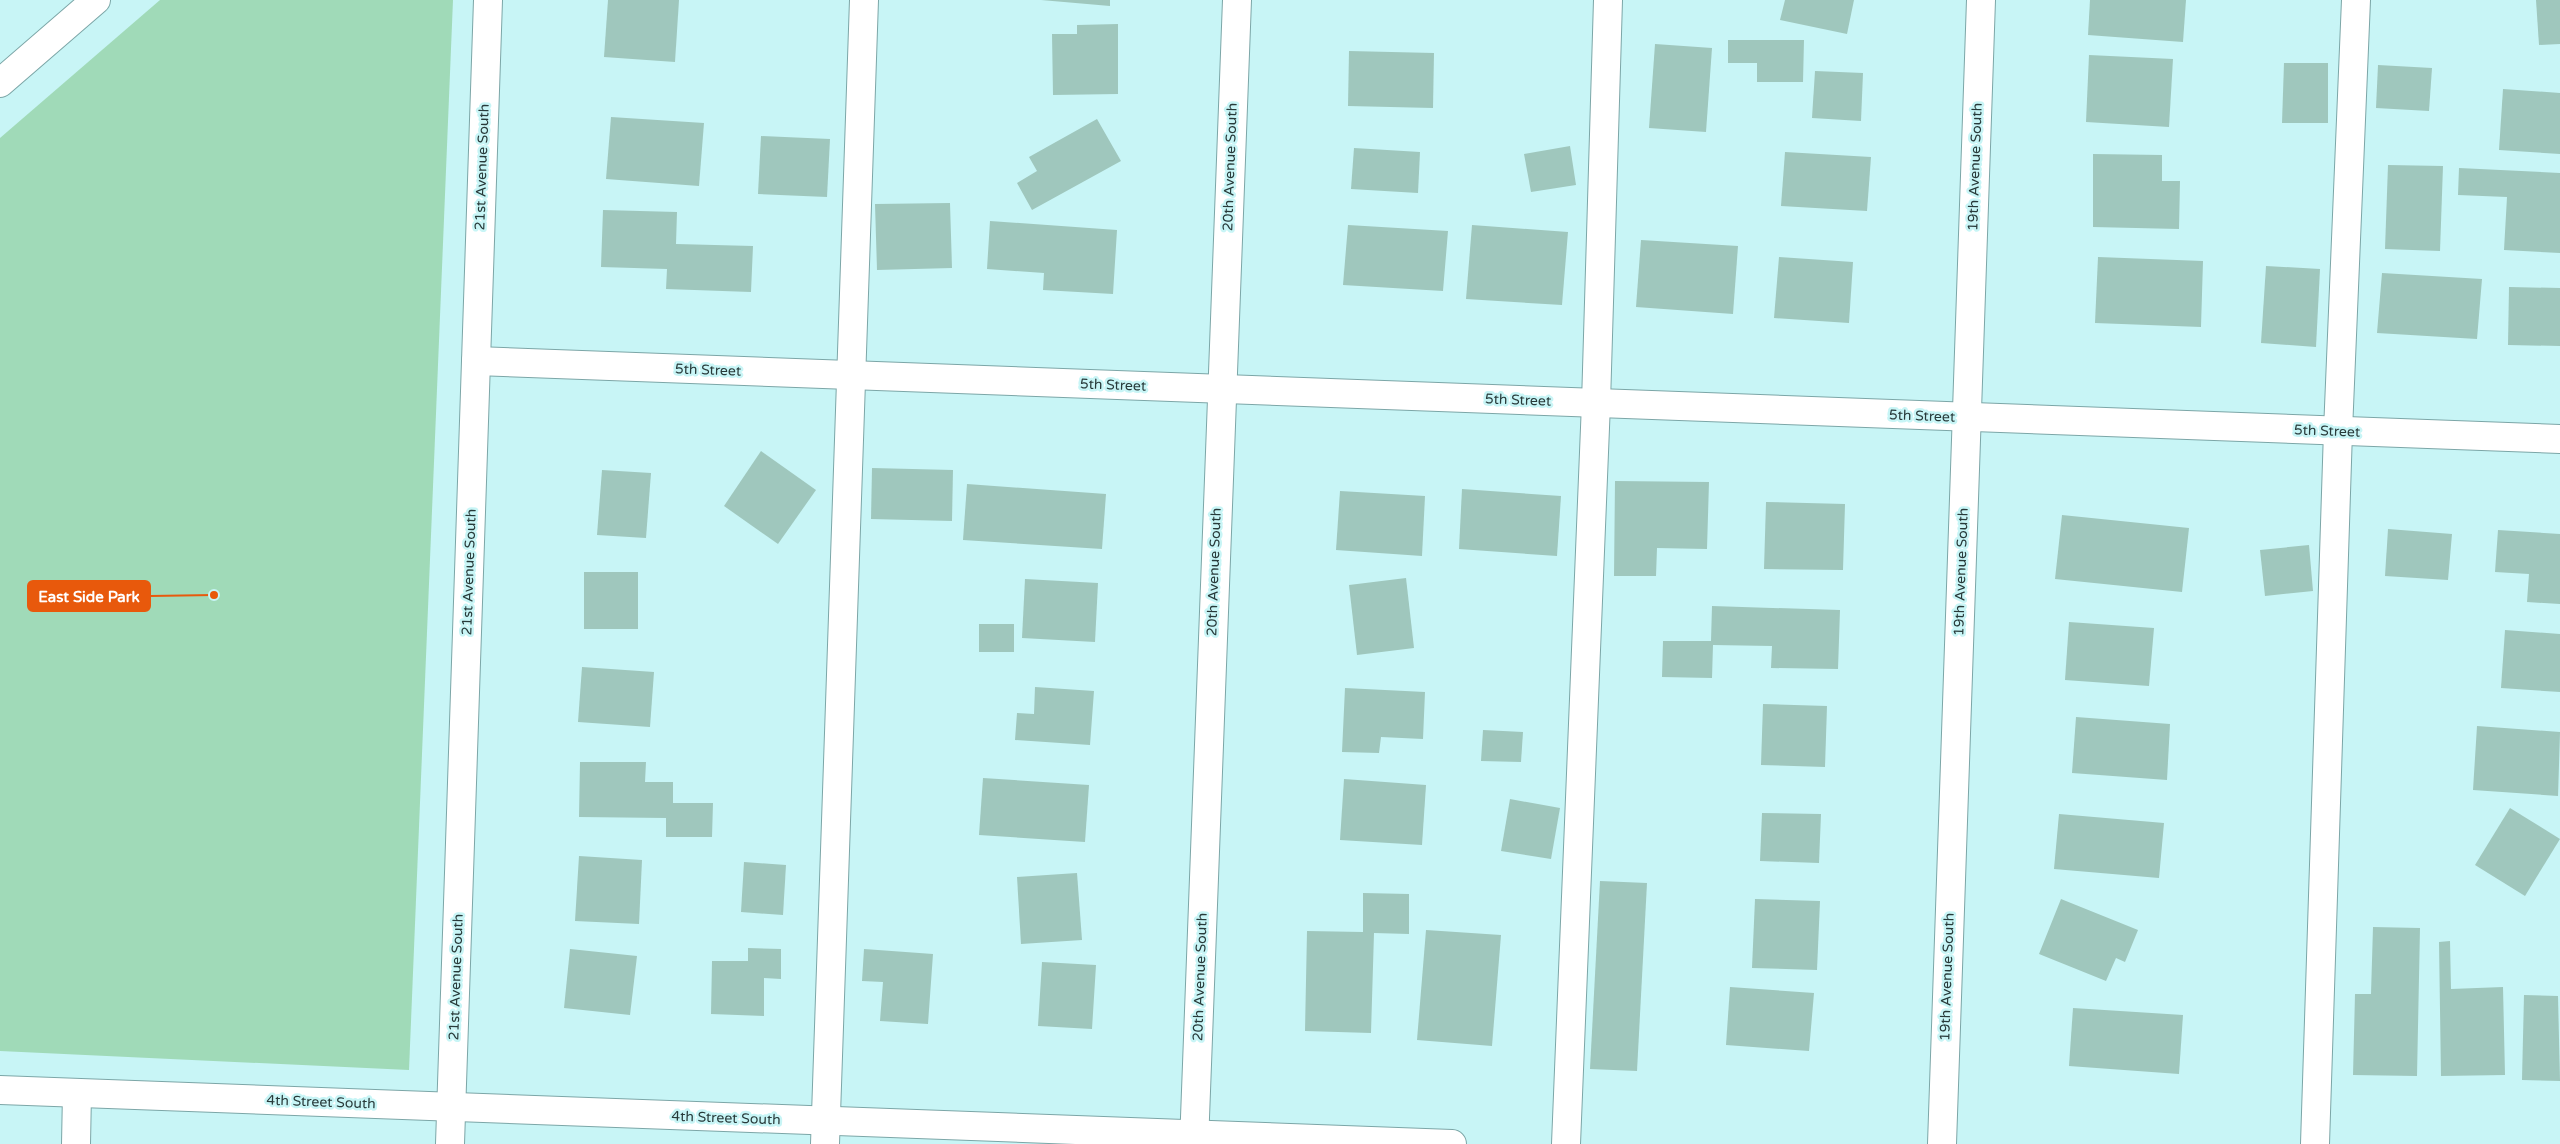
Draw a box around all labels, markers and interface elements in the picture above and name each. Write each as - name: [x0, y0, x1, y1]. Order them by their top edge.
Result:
- street label: 21st Avenue South: [471, 103, 493, 231]
- street label: 20th Avenue South: [1219, 103, 1241, 231]
- street label: 19th Avenue South: [1964, 103, 1986, 231]
- street label: 5th Street: [675, 360, 742, 380]
- street label: 5th Street: [1080, 375, 1147, 395]
- street label: 5th Street: [1485, 390, 1552, 410]
- street label: 5th Street: [1889, 406, 1956, 426]
- street label: 5th Street: [2294, 421, 2361, 441]
- street label: 21st Avenue South: [458, 508, 480, 636]
- street label: 20th Avenue South: [1203, 508, 1225, 636]
- street label: 19th Avenue South: [1950, 508, 1972, 636]
- callout: East Side Park: [28, 581, 150, 611]
- text: East Side Park: [38, 588, 140, 606]
- street label: 21st Avenue South: [445, 913, 467, 1041]
- street label: 20th Avenue South: [1189, 913, 1211, 1041]
- street label: 19th Avenue South: [1936, 913, 1958, 1041]
- street label: 4th Street South: [266, 1092, 376, 1112]
- street label: 4th Street South: [671, 1108, 781, 1128]

